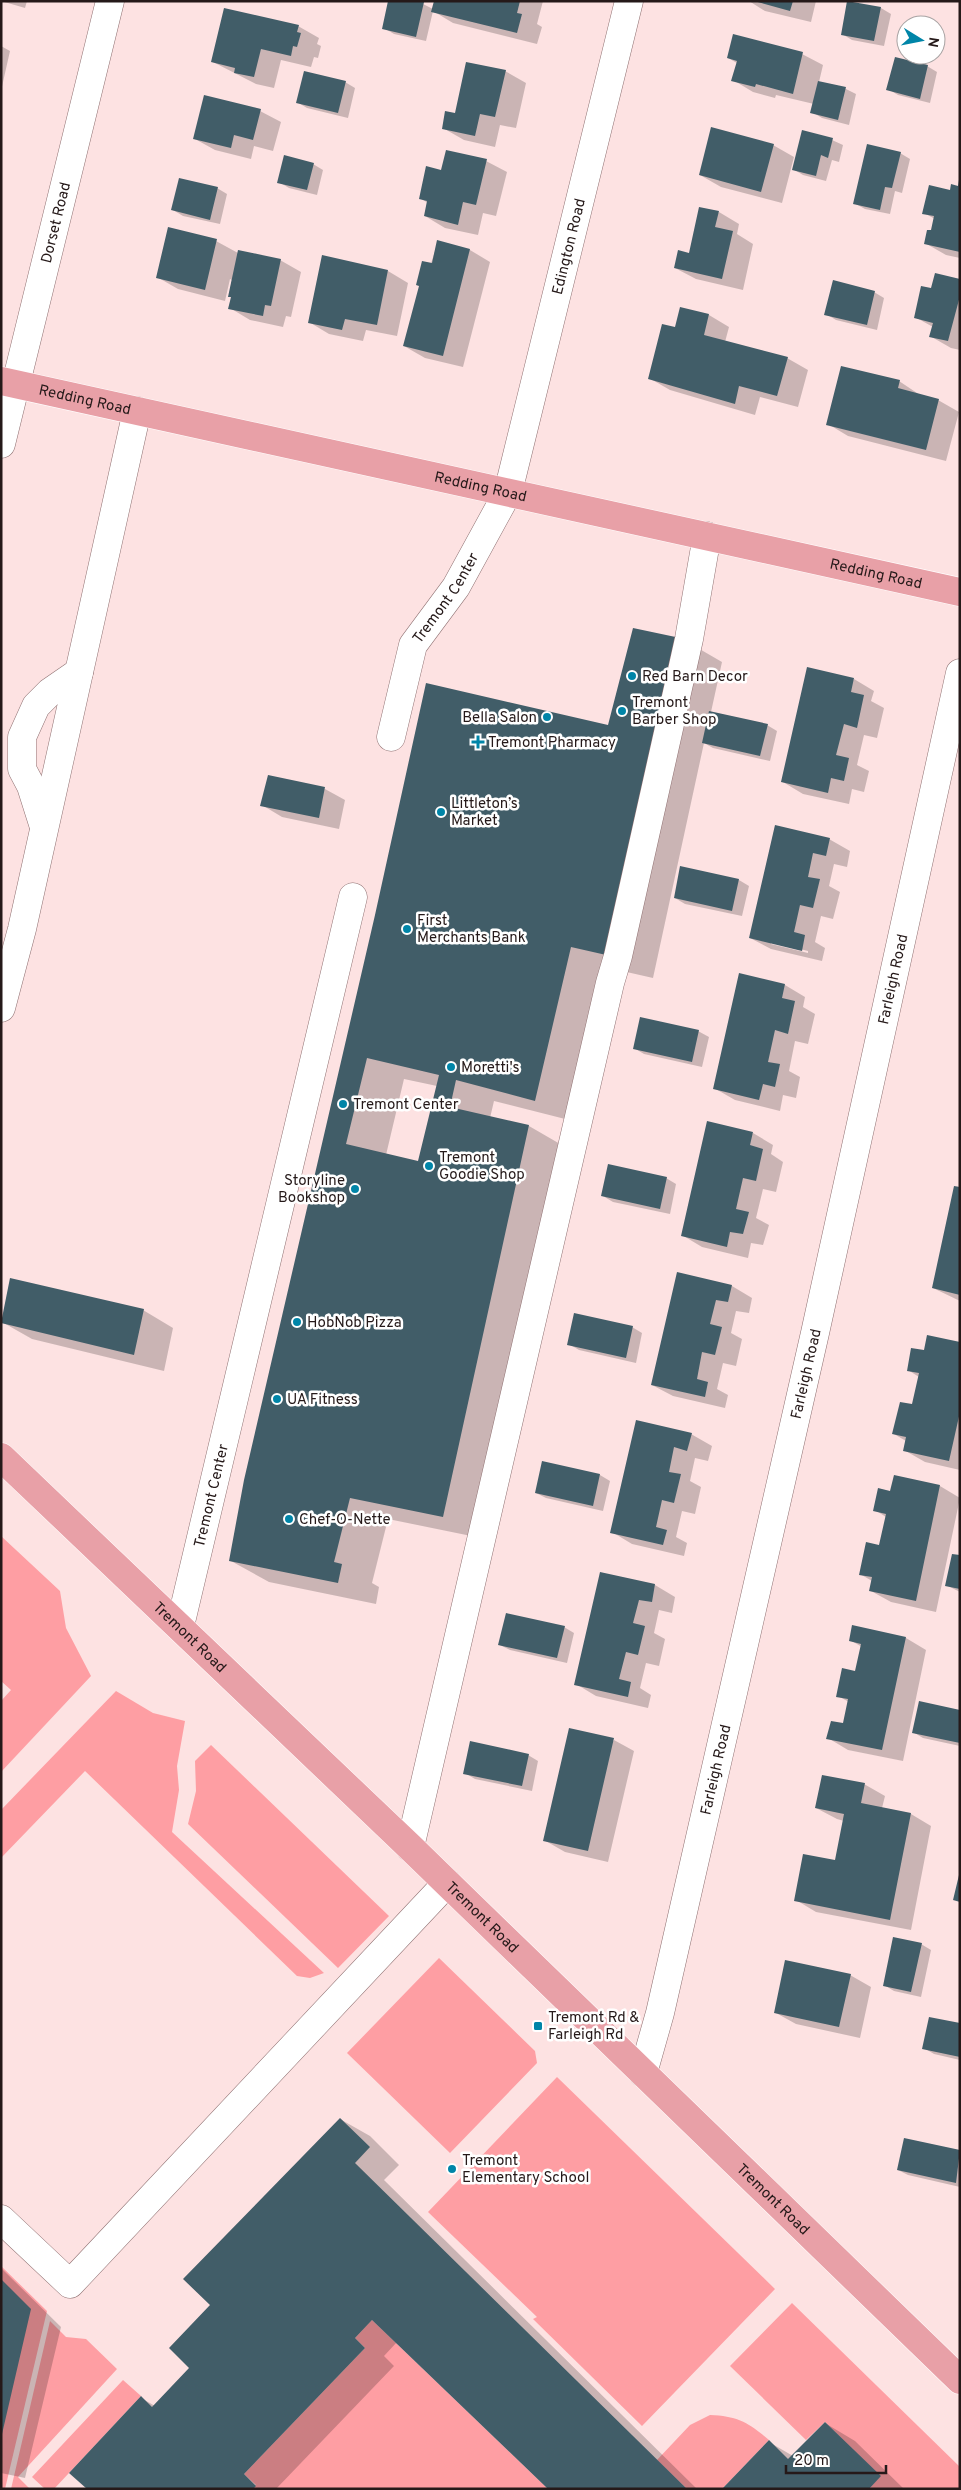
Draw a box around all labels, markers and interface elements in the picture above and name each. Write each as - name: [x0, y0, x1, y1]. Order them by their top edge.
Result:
- north arrow: [896, 15, 946, 65]
- text: N: [923, 36, 942, 48]
- street label: Dorset Road: [38, 180, 76, 265]
- street label: Edington Road: [549, 197, 591, 297]
- street label: Redding Road: [37, 382, 133, 420]
- street label: Redding Road: [432, 469, 528, 507]
- street label: Tremont Center: [409, 550, 484, 648]
- street label: Redding Road: [828, 556, 924, 594]
- place label: Red Barn Decor: [642, 668, 748, 687]
- marker: Red Barn Decor: [626, 670, 638, 682]
- place label: Tremont Barber Shop: [632, 694, 717, 730]
- marker: Tremont Barber Shop: [616, 705, 628, 717]
- place label: Bella Salon: [462, 709, 537, 728]
- marker: Bella Salon: [541, 711, 553, 723]
- place label: Tremont Pharmacy: [488, 734, 616, 753]
- marker: Tremont Pharmacy: [472, 736, 484, 748]
- place label: Littleton’s Market: [451, 795, 518, 831]
- marker: Littleton’s Market: [435, 806, 447, 818]
- place label: First Merchants Bank: [417, 912, 526, 948]
- marker: First Merchants Bank: [401, 923, 413, 935]
- street label: Farleigh Road: [875, 933, 913, 1027]
- place label: Moretti's: [461, 1059, 520, 1078]
- marker: Moretti's: [445, 1061, 457, 1073]
- place label: Tremont Center: [353, 1096, 459, 1115]
- marker: Tremont Center: [337, 1098, 349, 1110]
- place label: Tremont Goodie Shop: [439, 1149, 525, 1185]
- marker: Tremont Goodie Shop: [423, 1160, 435, 1172]
- place label: Storyline Bookshop: [278, 1172, 345, 1208]
- marker: Storyline Bookshop: [349, 1183, 361, 1195]
- place label: HobNob Pizza: [307, 1314, 402, 1333]
- marker: HobNob Pizza: [291, 1316, 303, 1328]
- street label: Farleigh Road: [788, 1327, 827, 1421]
- place label: UA Fitness: [287, 1391, 358, 1410]
- marker: UA Fitness: [271, 1393, 283, 1405]
- street label: Tremont Center: [191, 1442, 234, 1550]
- place label: Chef-O-Nette: [299, 1511, 391, 1530]
- marker: Chef-O-Nette: [283, 1513, 295, 1525]
- street label: Tremont Road: [148, 1599, 230, 1678]
- street label: Farleigh Road: [697, 1723, 736, 1817]
- street label: Tremont Road: [441, 1879, 522, 1958]
- place label: Tremont Rd & Farleigh Rd: [548, 2009, 639, 2045]
- marker: Tremont Rd & Farleigh Rd: [532, 2020, 544, 2032]
- place label: Tremont Elementary School: [462, 2152, 589, 2188]
- street label: Tremont Road: [732, 2160, 813, 2240]
- marker: Tremont Elementary School: [446, 2163, 458, 2175]
- scale bar: [786, 2442, 886, 2474]
- text: 20 m: [794, 2452, 829, 2471]

